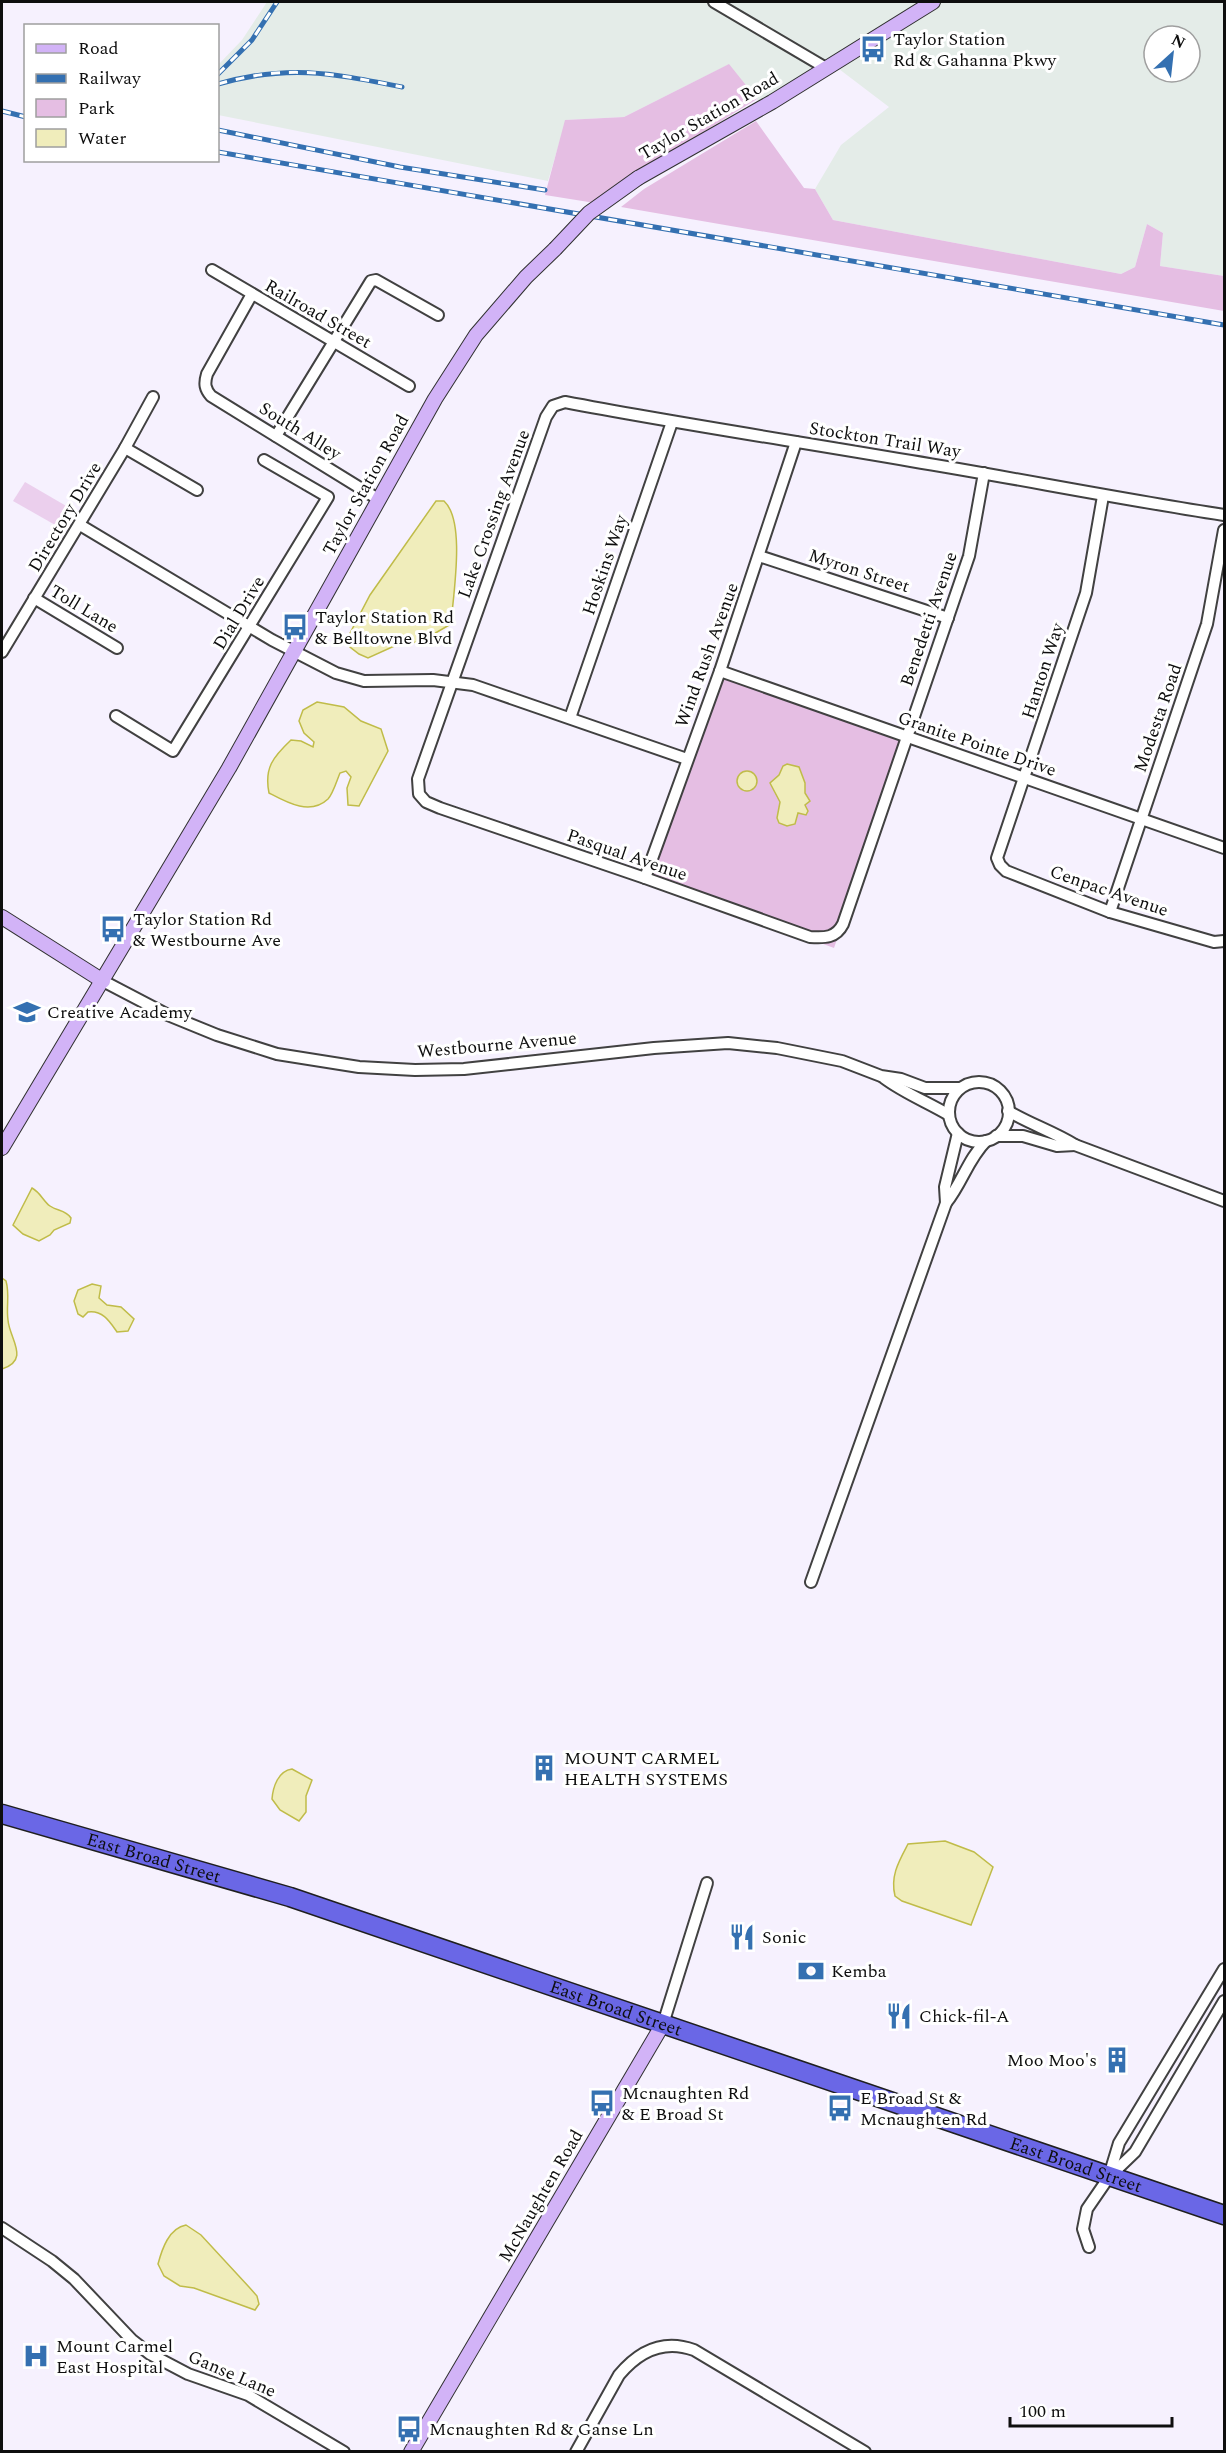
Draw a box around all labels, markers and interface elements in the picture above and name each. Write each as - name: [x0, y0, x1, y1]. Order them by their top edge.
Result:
- legend: [24, 24, 219, 162]
- north arrow: [1142, 24, 1202, 84]
- place label: Taylor Station Rd & Gahanna Pkwy: [893, 26, 1057, 74]
- text: N: [1167, 28, 1190, 55]
- bus stop icon: Taylor Station Rd & Gahanna Pkwy: [858, 34, 888, 64]
- text: Road: [78, 35, 119, 62]
- text: Railway: [78, 65, 142, 92]
- street label: Taylor Station Road: [634, 65, 784, 167]
- text: Park: [78, 95, 115, 122]
- text: Water: [78, 125, 126, 152]
- street label: Railroad Street: [260, 272, 376, 356]
- street label: South Alley: [254, 395, 347, 468]
- street label: Taylor Station Road: [316, 410, 416, 560]
- street label: Stockton Trail Way: [807, 415, 964, 466]
- street label: Lake Crossing Avenue: [451, 426, 537, 602]
- street label: Directory Drive: [21, 457, 109, 577]
- street label: Hoskins Way: [575, 510, 635, 619]
- street label: Myron Street: [805, 542, 913, 600]
- street label: Benedetti Avenue: [893, 548, 965, 690]
- street label: Dial Drive: [206, 571, 272, 655]
- street label: Toll Lane: [45, 578, 123, 640]
- street label: Wind Rush Avenue: [668, 579, 746, 731]
- place label: Taylor Station Rd & Belltowne Blvd: [315, 604, 454, 652]
- bus stop icon: Taylor Station Rd & Belltowne Blvd: [280, 612, 310, 642]
- street label: Hanton Way: [1015, 618, 1072, 723]
- street label: Modesta Road: [1127, 660, 1189, 776]
- street label: Granite Pointe Drive: [894, 704, 1060, 784]
- street label: Pasqual Avenue: [563, 822, 691, 888]
- street label: Cenpac Avenue: [1046, 858, 1172, 924]
- place label: Taylor Station Rd & Westbourne Ave: [133, 906, 281, 954]
- bus stop icon: Taylor Station Rd & Westbourne Ave: [98, 914, 128, 944]
- school or university icon: Creative Academy: [12, 997, 42, 1027]
- place label: Creative Academy: [47, 999, 193, 1026]
- street label: Westbourne Avenue: [416, 1025, 578, 1065]
- place label: MOUNT CARMEL HEALTH SYSTEMS: [564, 1745, 728, 1793]
- building icon: MOUNT CARMEL HEALTH SYSTEMS: [529, 1753, 559, 1783]
- street label: East Broad Street: [84, 1826, 224, 1890]
- restaurant icon: Sonic: [727, 1922, 757, 1952]
- place label: Sonic: [762, 1924, 806, 1951]
- bank icon: Kemba: [796, 1956, 826, 1986]
- place label: Kemba: [831, 1958, 887, 1985]
- street label: East Broad Street: [546, 1973, 686, 2043]
- restaurant icon: Chick-fil-A: [884, 2001, 914, 2031]
- place label: Chick-fil-A: [919, 2003, 1010, 2030]
- building icon: Moo Moo's: [1102, 2045, 1132, 2075]
- place label: Moo Moo's: [1007, 2047, 1097, 2074]
- place label: Mcnaughten Rd & E Broad St: [622, 2080, 749, 2128]
- place label: E Broad St & Mcnaughten Rd: [860, 2085, 987, 2133]
- bus stop icon: Mcnaughten Rd & E Broad St: [587, 2088, 617, 2118]
- bus stop icon: E Broad St & Mcnaughten Rd: [825, 2093, 855, 2123]
- street label: McNaughten Road: [492, 2124, 590, 2268]
- street label: East Broad Street: [1006, 2129, 1146, 2200]
- place label: Mount Carmel East Hospital: [56, 2333, 173, 2381]
- hospital icon: Mount Carmel East Hospital: [21, 2341, 51, 2371]
- street label: Ganse Lane: [184, 2343, 280, 2405]
- scale bar: [1010, 2390, 1172, 2428]
- text: 100 m: [1019, 2398, 1066, 2425]
- bus stop icon: Mcnaughten Rd & Ganse Ln: [394, 2414, 424, 2444]
- place label: Mcnaughten Rd & Ganse Ln: [429, 2416, 654, 2443]

